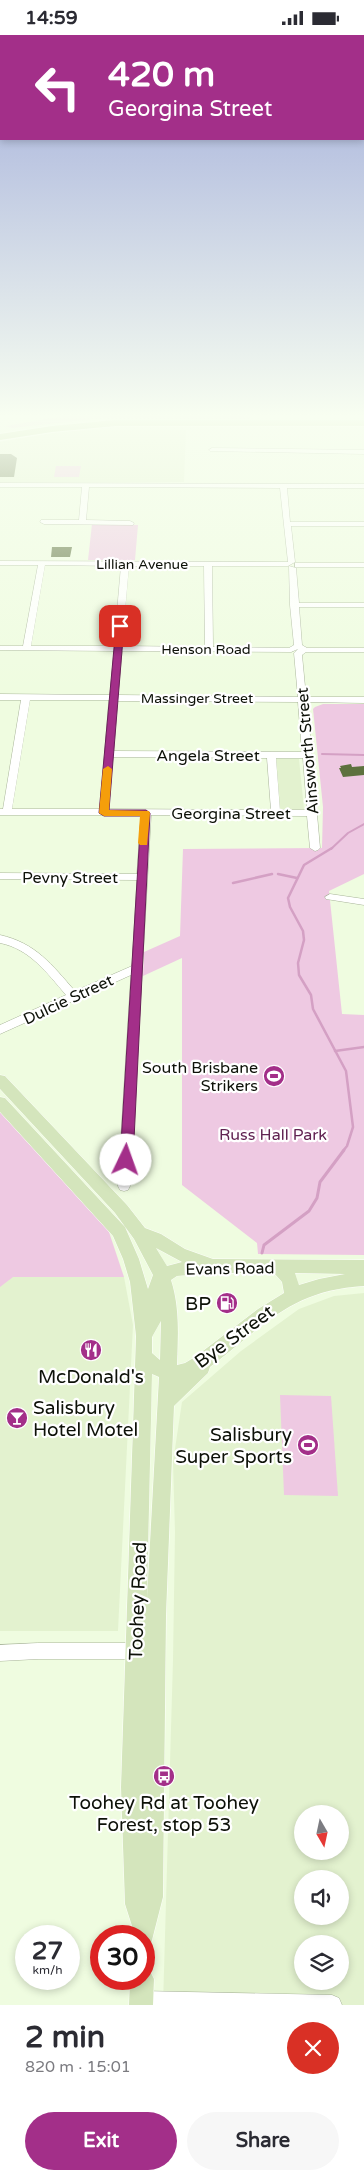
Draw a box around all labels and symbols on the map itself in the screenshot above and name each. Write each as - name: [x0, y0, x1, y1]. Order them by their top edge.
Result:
- street label: Lillian Avenue: [96, 556, 188, 573]
- pin: [99, 605, 141, 647]
- street label: Henson Road: [161, 641, 251, 658]
- street label: Ainsworth Street: [292, 687, 324, 815]
- street label: Massinger Street: [141, 690, 254, 707]
- street label: Angela Street: [156, 746, 260, 766]
- street label: Georgina Street: [171, 804, 291, 824]
- street label: Pevny Street: [22, 868, 118, 888]
- street label: Dulcie Street: [20, 970, 117, 1029]
- place label: South Brisbane Strikers: [142, 1058, 258, 1096]
- sports icon: South Brisbane Strikers: [262, 1064, 286, 1088]
- park label: Russ Hall Park: [219, 1125, 327, 1145]
- position arrow: [99, 1133, 151, 1185]
- street label: Evans Road: [185, 1258, 275, 1280]
- fuel station icon: BP: [215, 1291, 239, 1315]
- place label: BP: [185, 1293, 211, 1315]
- street label: Bye Street: [191, 1301, 279, 1373]
- restaurant icon: McDonald's: [79, 1338, 103, 1362]
- place label: McDonald's: [38, 1366, 144, 1388]
- place label: Salisbury Hotel Motel: [33, 1397, 138, 1441]
- bar icon: Salisbury Hotel Motel: [5, 1406, 29, 1430]
- place label: Salisbury Super Sports: [175, 1424, 292, 1468]
- sports icon: Salisbury Super Sports: [296, 1433, 320, 1457]
- street label: Toohey Road: [125, 1541, 151, 1661]
- bus stop icon: Toohey Rd at Toohey Forest, stop 53: [152, 1764, 176, 1788]
- place label: Toohey Rd at Toohey Forest, stop 53: [69, 1792, 259, 1836]
- north arrow: [294, 1805, 349, 1860]
- speed limit sign: 30: [90, 1925, 155, 1990]

